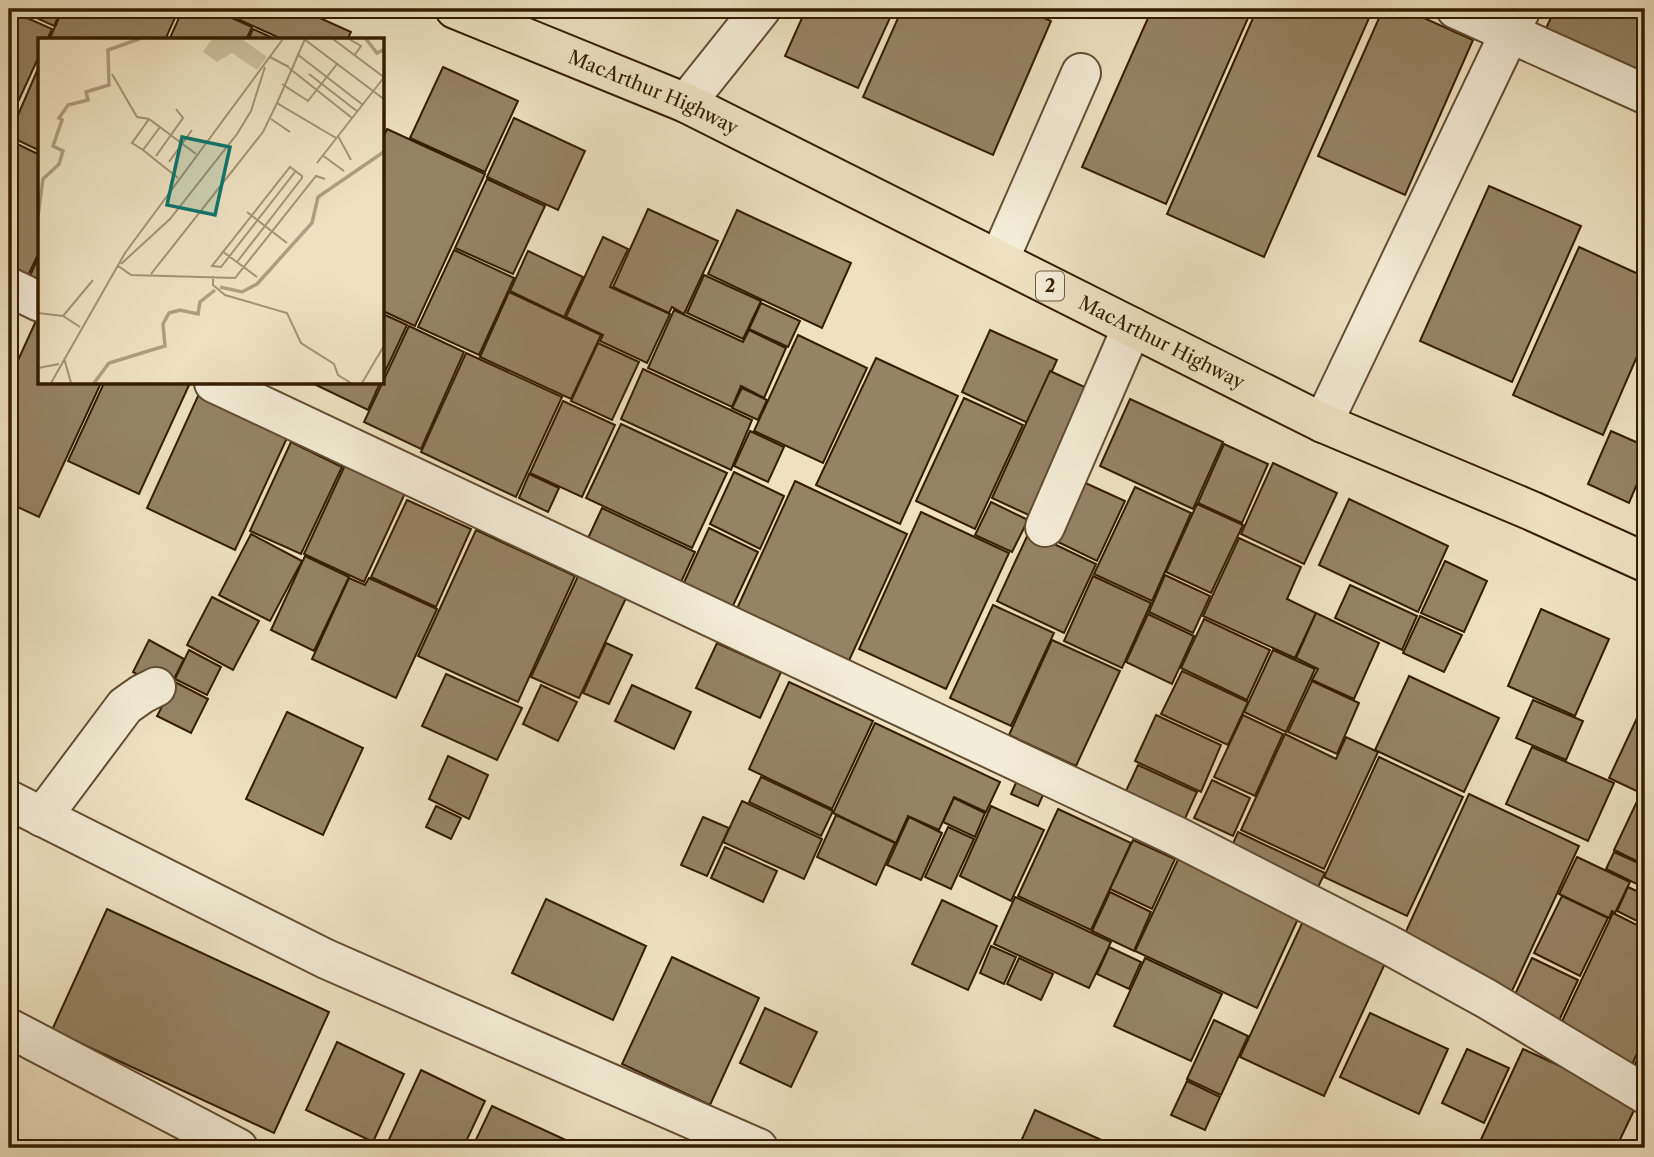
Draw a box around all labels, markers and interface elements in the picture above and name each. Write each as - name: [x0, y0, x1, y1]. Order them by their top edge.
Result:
- inset map: [38, 38, 385, 385]
- street label: MacArthur Highway: [565, 45, 743, 139]
- road number: 2: [1036, 272, 1064, 300]
- street label: MacArthur Highway: [1075, 291, 1249, 394]

